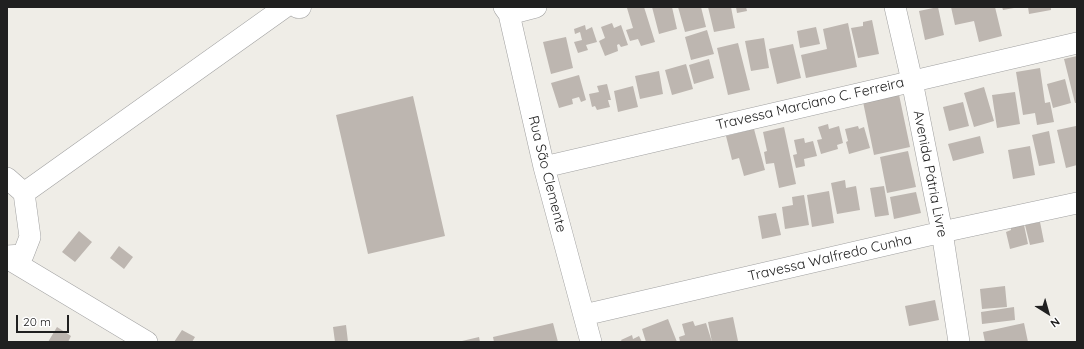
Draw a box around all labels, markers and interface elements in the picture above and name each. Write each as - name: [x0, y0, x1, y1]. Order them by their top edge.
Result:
- street label: Travessa Marciano C. Ferreira: [714, 74, 906, 134]
- street label: Avenida Pátria Livre: [909, 109, 951, 239]
- street label: Rua São Clemente: [524, 114, 570, 234]
- street label: Travessa Walfredo Cunha: [747, 231, 913, 285]
- north arrow: [1028, 293, 1068, 333]
- scale bar: [18, 307, 71, 333]
- text: 20 m: [23, 314, 51, 329]
- text: N: [1048, 315, 1063, 331]

